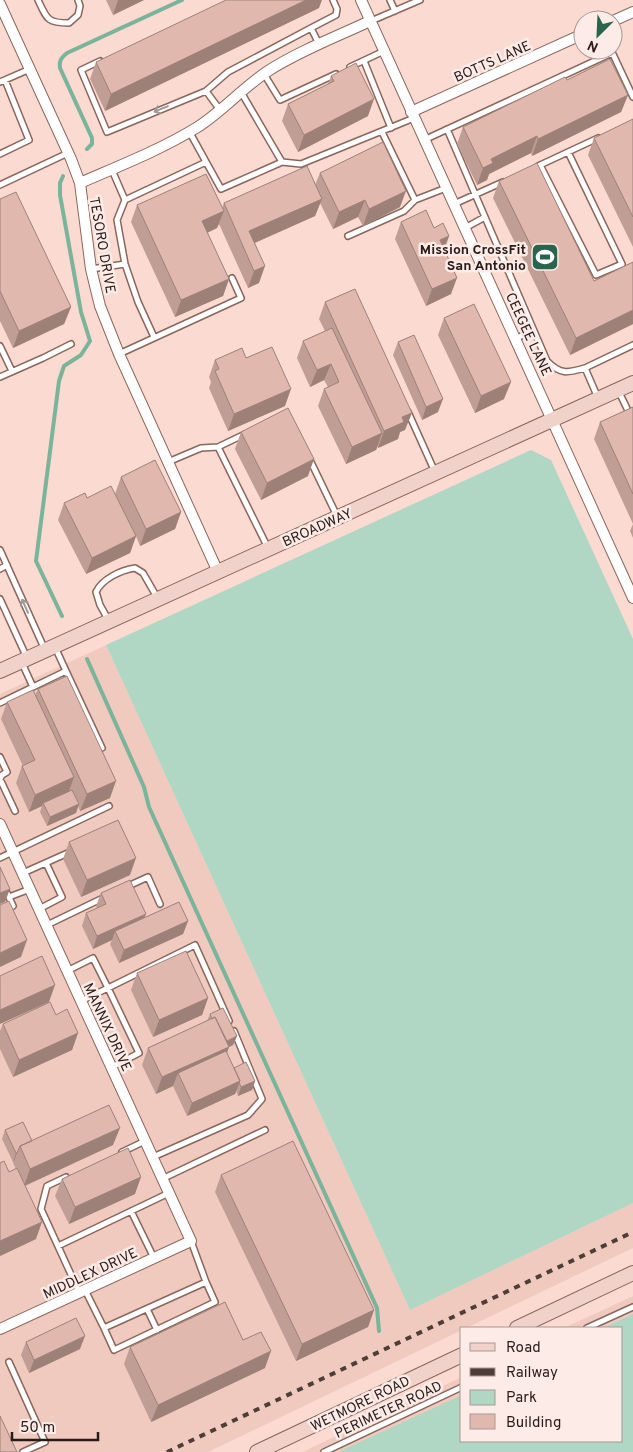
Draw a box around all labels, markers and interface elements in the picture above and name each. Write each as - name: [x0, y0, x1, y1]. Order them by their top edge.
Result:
- north arrow: [573, 10, 623, 60]
- text: N: [585, 36, 601, 55]
- street label: BOTTS LANE: [452, 38, 534, 87]
- one-way arrow: [154, 105, 169, 115]
- street label: TESORO DRIVE: [85, 196, 118, 295]
- place label: Mission CrossFit San Antonio: [420, 242, 526, 275]
- sports icon: Mission CrossFit San Antonio: [530, 242, 560, 272]
- street label: CEEGEE LANE: [501, 290, 554, 379]
- street label: BROADWAY: [280, 505, 355, 551]
- one-way arrow: [20, 599, 30, 614]
- street label: MANNIX DRIVE: [79, 981, 135, 1075]
- street label: MIDDLEX DRIVE: [41, 1245, 140, 1304]
- legend: [460, 1327, 623, 1442]
- text: Road: [506, 1339, 541, 1358]
- text: Railway: [506, 1364, 558, 1383]
- street label: WETMORE ROAD: [308, 1373, 413, 1436]
- street label: PERIMETER ROAD: [332, 1378, 445, 1443]
- text: Park: [506, 1389, 537, 1408]
- scale bar: [12, 1410, 99, 1442]
- text: Building: [506, 1414, 561, 1433]
- text: 50 m: [20, 1419, 55, 1438]

